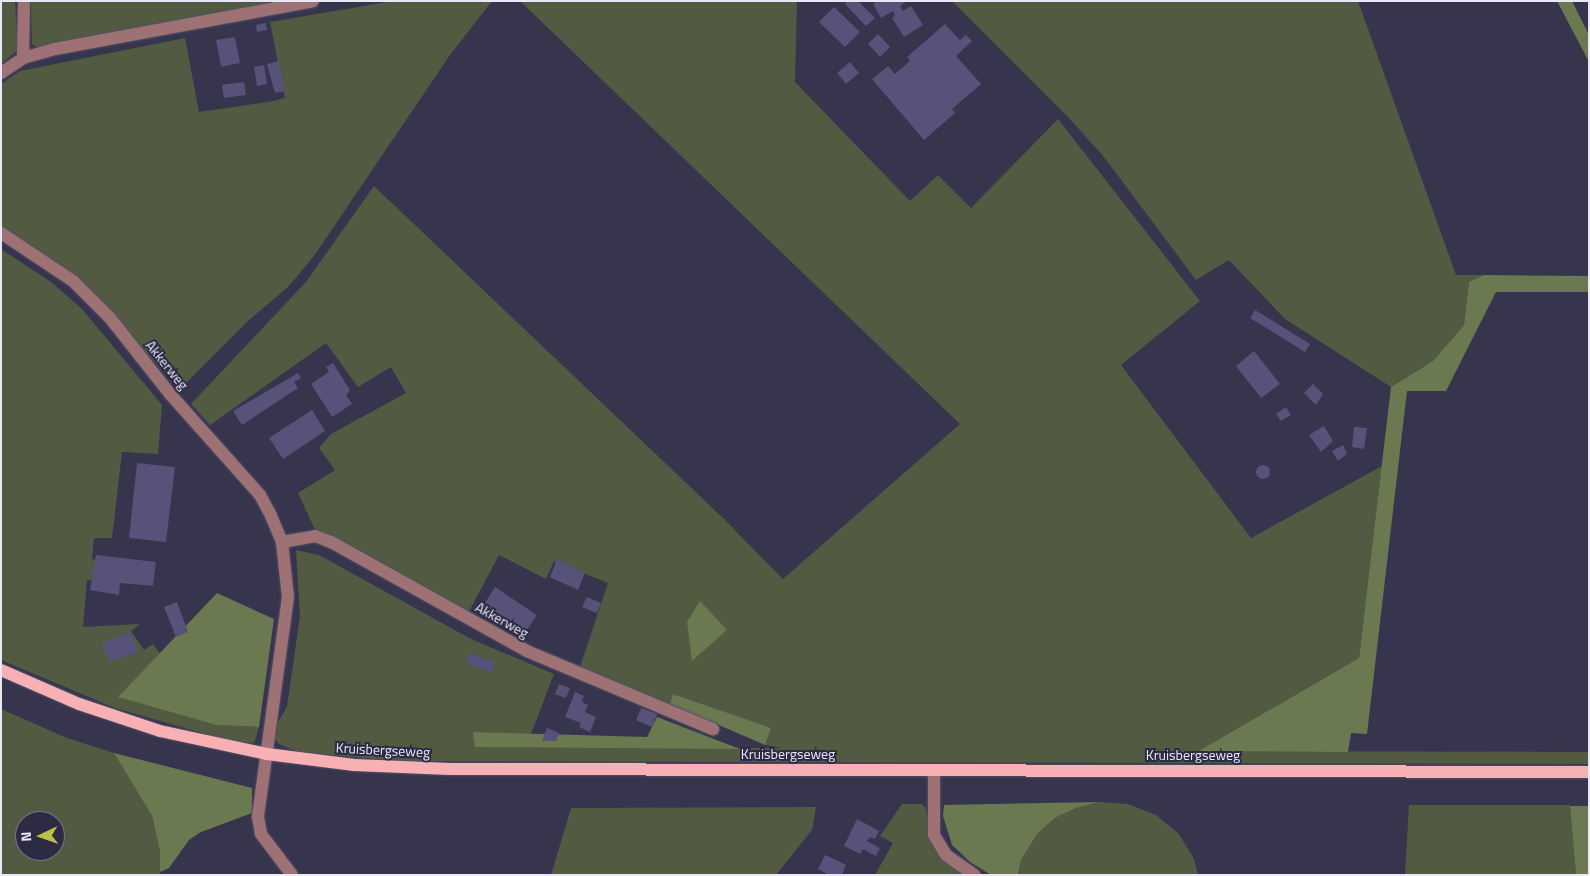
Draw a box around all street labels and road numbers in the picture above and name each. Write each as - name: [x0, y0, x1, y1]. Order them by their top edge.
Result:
- street label: Akkerweg: [142, 337, 192, 393]
- street label: Akkerweg: [472, 599, 532, 641]
- street label: Kruisbergseweg: [335, 739, 431, 761]
- street label: Kruisbergseweg: [741, 746, 835, 762]
- street label: Kruisbergseweg: [1146, 747, 1240, 763]

